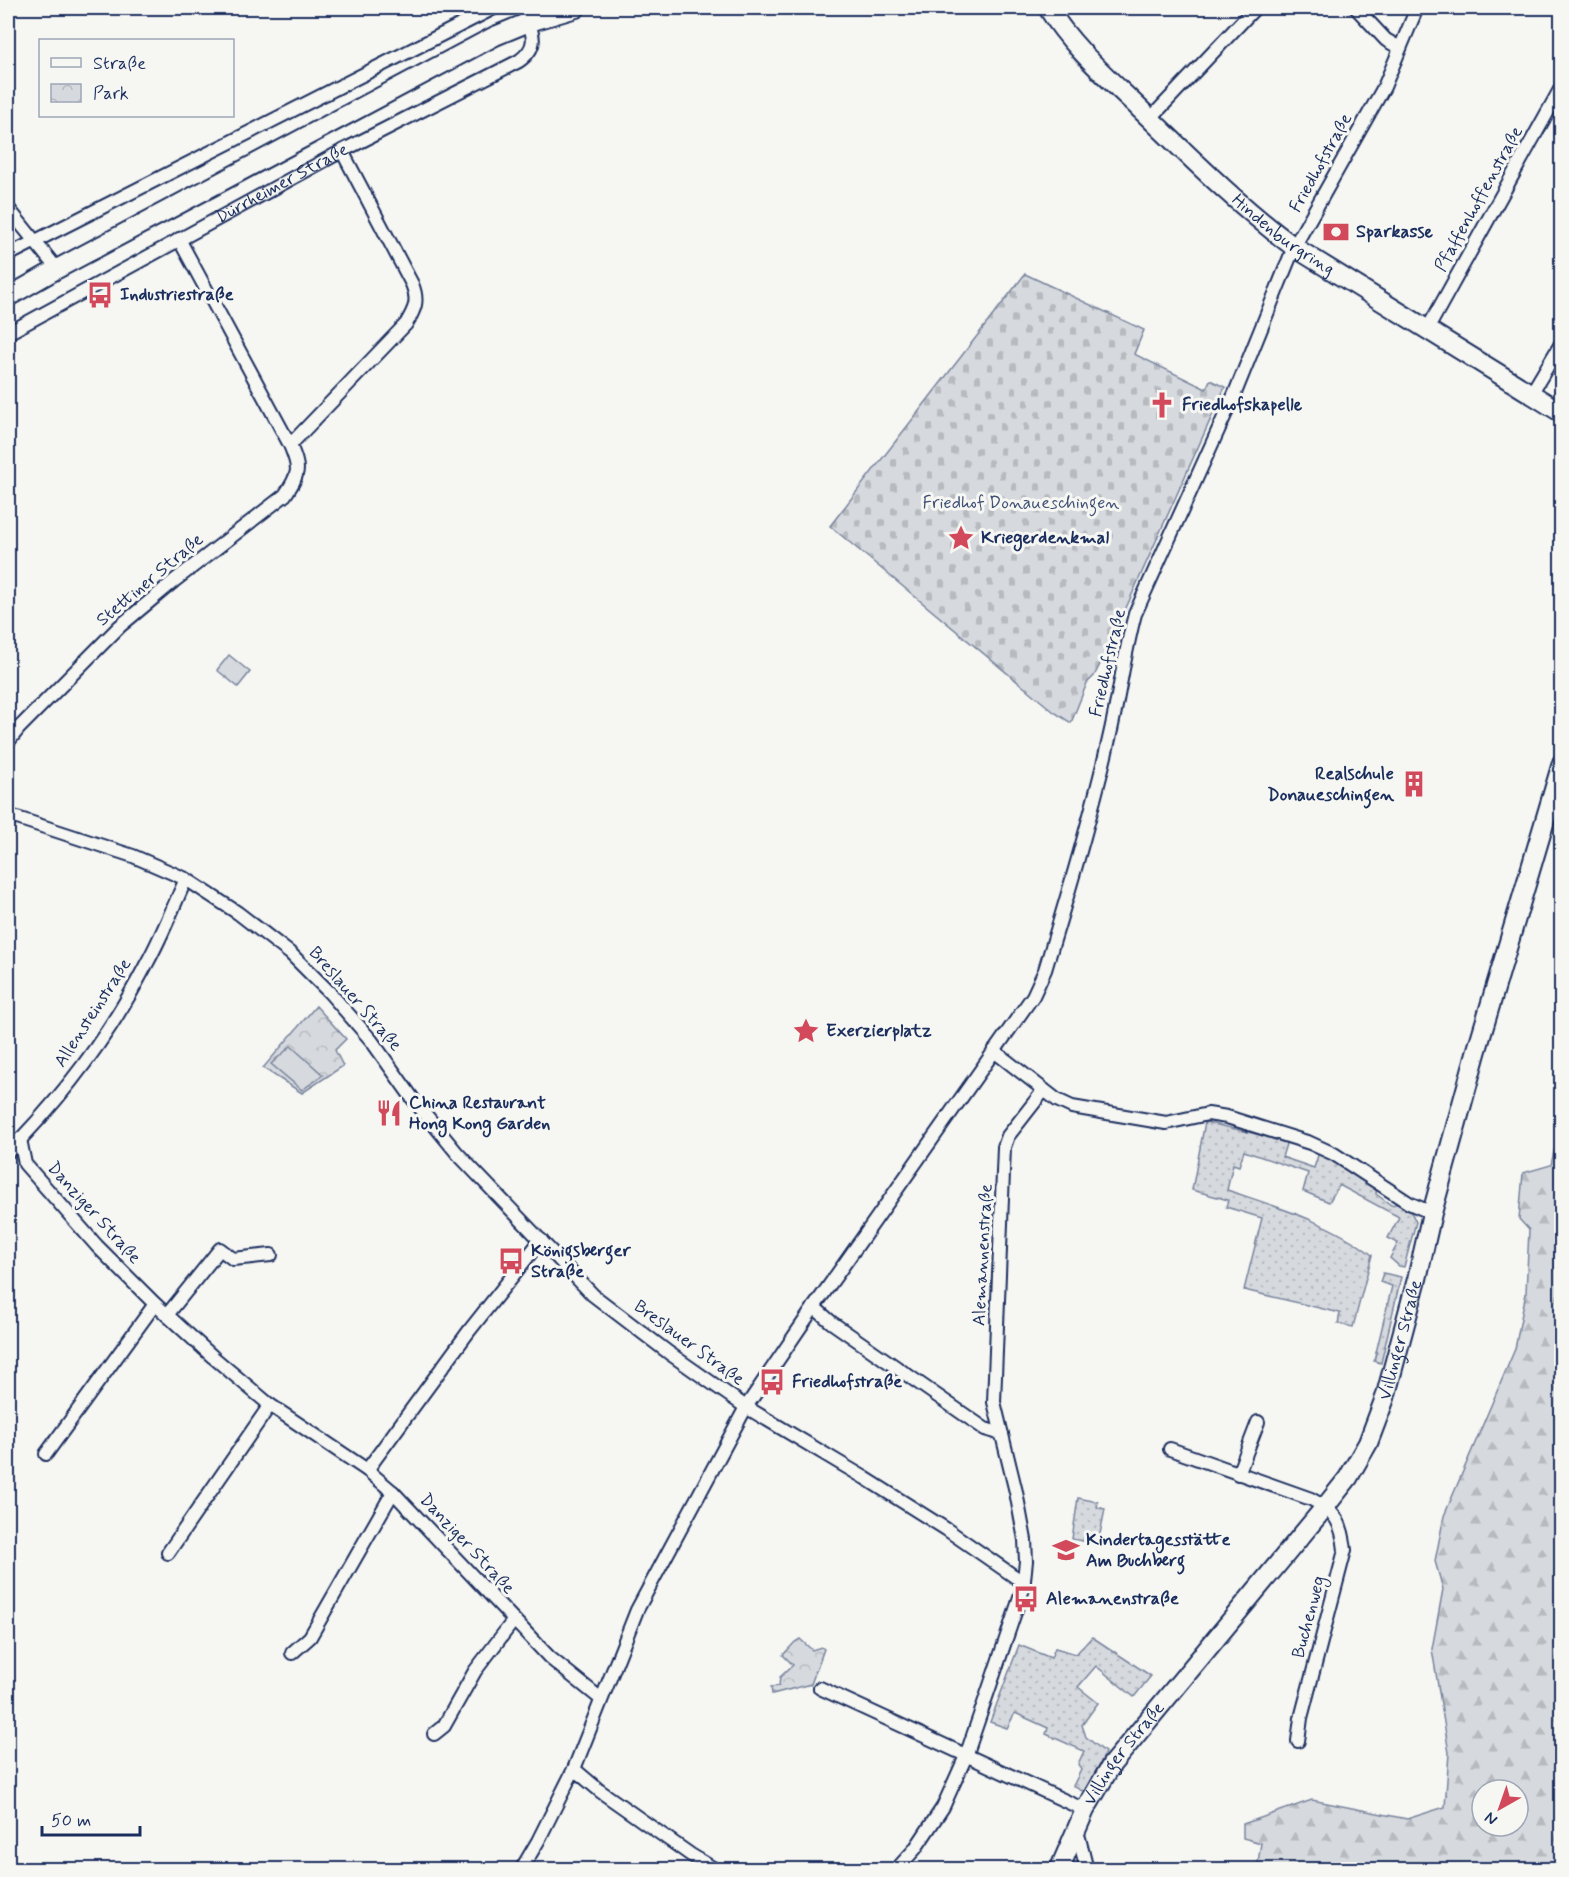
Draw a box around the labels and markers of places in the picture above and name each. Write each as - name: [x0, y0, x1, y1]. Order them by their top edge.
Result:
- bank icon: Sparkasse: [1321, 217, 1351, 247]
- place label: Sparkasse: [1356, 220, 1434, 244]
- bus stop icon: Industriestraße: [85, 280, 115, 310]
- place label: Industriestraße: [120, 283, 234, 307]
- church icon: Friedhofskapelle: [1147, 390, 1177, 420]
- place label: Friedhofskapelle: [1182, 393, 1303, 417]
- place icon: Kriegerdenkmal: [946, 523, 976, 553]
- place label: Kriegerdenkmal: [981, 526, 1109, 552]
- place label: Realschule Donaueschingen: [1267, 762, 1395, 809]
- building icon: Realschule Donaueschingen: [1399, 769, 1429, 799]
- place icon: Exerzierplatz: [791, 1016, 821, 1046]
- place label: Exerzierplatz: [826, 1019, 932, 1043]
- place label: China Restaurant Hong Kong Garden: [409, 1091, 550, 1138]
- restaurant icon: China Restaurant Hong Kong Garden: [374, 1098, 404, 1128]
- place label: Königsberger Straße: [531, 1239, 631, 1284]
- bus stop icon: Königsberger Straße: [496, 1246, 526, 1276]
- bus stop icon: Friedhofstraße: [757, 1367, 787, 1397]
- place label: Friedhofstraße: [792, 1370, 902, 1394]
- place label: Kindertagesstätte Am Buchberg: [1086, 1528, 1230, 1575]
- school or university icon: Kindertagesstätte Am Buchberg: [1051, 1535, 1081, 1565]
- bus stop icon: Alemanenstraße: [1011, 1584, 1041, 1614]
- place label: Alemanenstraße: [1046, 1587, 1179, 1611]

